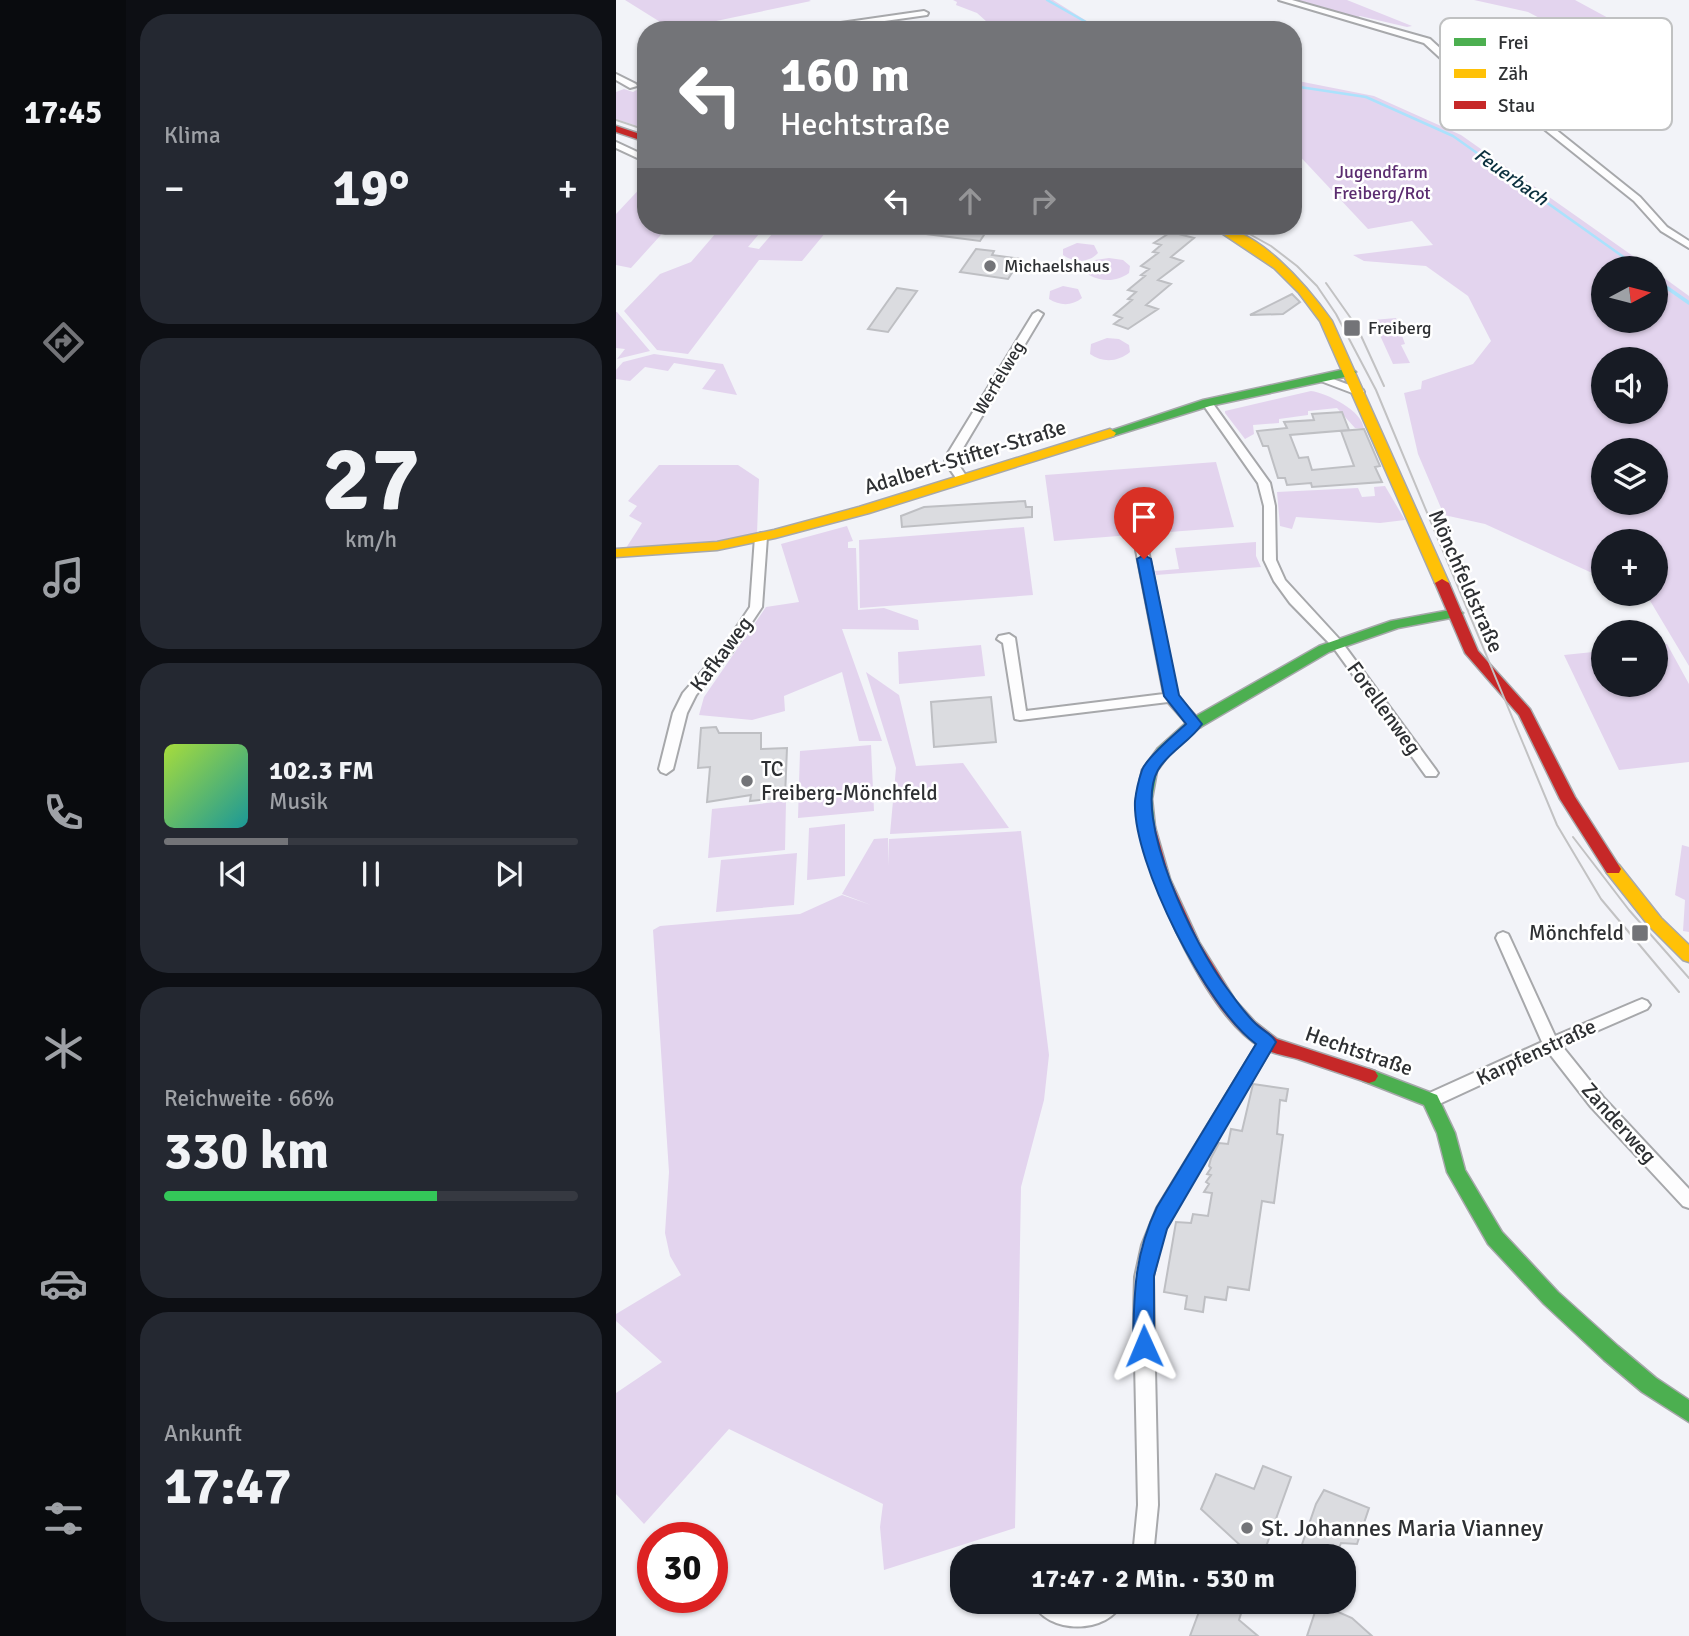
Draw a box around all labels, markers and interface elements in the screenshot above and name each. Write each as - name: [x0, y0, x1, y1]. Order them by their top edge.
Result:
- legend: [1440, 18, 1672, 130]
- text: Frei: [1498, 31, 1529, 55]
- text: 160 m: [780, 45, 910, 105]
- icon: left: [665, 49, 756, 140]
- text: Zäh: [1498, 62, 1528, 86]
- text: 17:45: [24, 93, 102, 132]
- text: Stau: [1498, 94, 1535, 118]
- text: Hechtstraße: [780, 105, 950, 144]
- text: Klima: [164, 121, 221, 150]
- water label: Feuerbach: [1469, 143, 1553, 211]
- text: 19°: [333, 156, 409, 220]
- park label: Jugendfarm Freiberg/Rot: [1333, 161, 1431, 204]
- text: −: [164, 165, 185, 212]
- text: +: [557, 165, 578, 212]
- icon: left: [878, 182, 916, 220]
- icon: ahead: [951, 182, 989, 220]
- icon: right: [1024, 182, 1062, 220]
- place label: Michaelshaus: [1004, 255, 1110, 277]
- north arrow: [1591, 256, 1668, 332]
- map controls: [1591, 256, 1668, 697]
- marker: Michaelshaus: [982, 258, 998, 274]
- place label: Freiberg: [1368, 317, 1432, 339]
- icon: directions: [39, 318, 88, 367]
- marker: Freiberg: [1342, 318, 1362, 338]
- street label: Werfelweg: [968, 337, 1030, 419]
- button: sound: [1591, 347, 1668, 424]
- street label: Adalbert-Stifter-Straße: [861, 414, 1069, 500]
- text: 27: [322, 423, 420, 536]
- button: layers: [1591, 438, 1668, 515]
- pin: [1114, 487, 1174, 559]
- icon: arrive: [1125, 498, 1163, 536]
- street label: Mönchfeldstraße: [1423, 506, 1509, 656]
- text: km/h: [345, 525, 397, 554]
- button: +: [1591, 529, 1668, 606]
- icon: music: [39, 553, 88, 602]
- street label: Kafkaweg: [684, 611, 758, 697]
- button: −: [1591, 620, 1668, 697]
- street label: Forellenweg: [1341, 656, 1427, 760]
- text: 102.3 FM: [269, 755, 374, 787]
- place label: TC Freiberg-Mönchfeld: [761, 756, 938, 806]
- marker: TC Freiberg-Mönchfeld: [739, 773, 755, 789]
- text: Musik: [269, 787, 328, 816]
- icon: phone: [39, 788, 88, 837]
- icon: previous: [214, 855, 252, 893]
- icon: pause: [352, 855, 390, 893]
- icon: next: [490, 855, 528, 893]
- place label: Mönchfeld: [1529, 920, 1624, 946]
- marker: Mönchfeld: [1630, 923, 1650, 943]
- street label: Karpfenstraße: [1472, 1013, 1600, 1091]
- street label: Hechtstraße: [1302, 1021, 1416, 1081]
- icon: climate: [39, 1024, 88, 1073]
- street label: Zanderweg: [1576, 1077, 1662, 1169]
- text: Reichweite · 66%: [164, 1084, 334, 1113]
- text: 330 km: [164, 1119, 329, 1183]
- icon: car: [39, 1259, 88, 1308]
- position arrow: [1107, 1309, 1181, 1383]
- text: Ankunft: [164, 1419, 242, 1448]
- text: 17:47: [164, 1454, 292, 1518]
- icon: filters: [39, 1494, 88, 1543]
- place label: St. Johannes Maria Vianney: [1261, 1513, 1543, 1543]
- marker: St. Johannes Maria Vianney: [1239, 1520, 1255, 1536]
- speed limit sign: 30: [637, 1522, 728, 1613]
- text: 17:47 · 2 Min. · 530 m: [1031, 1563, 1275, 1595]

